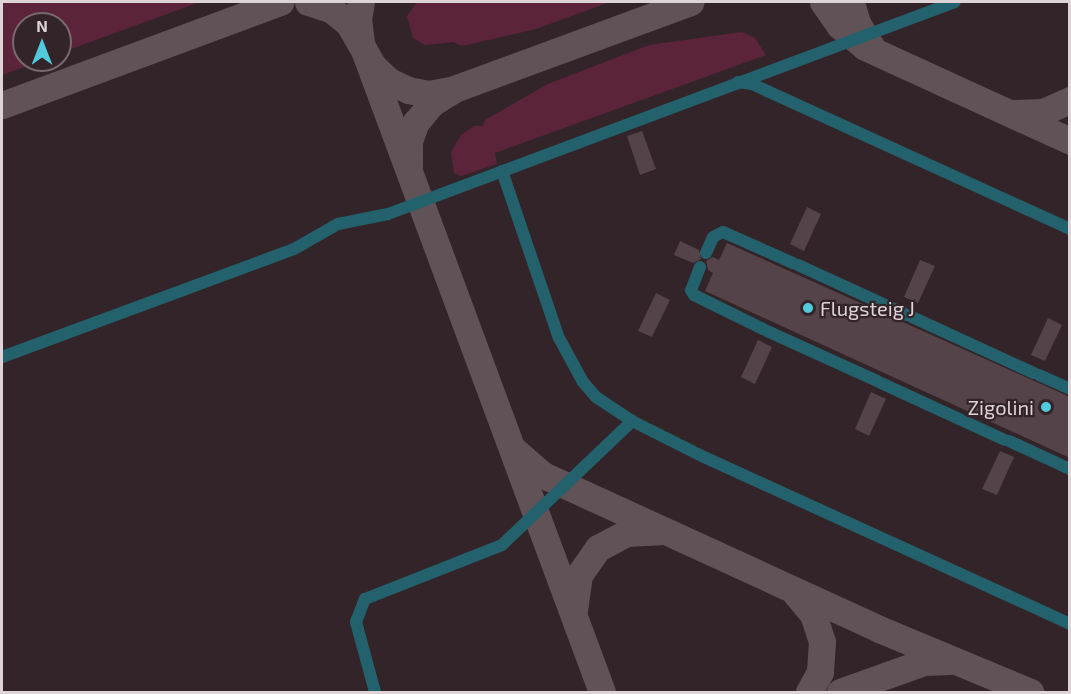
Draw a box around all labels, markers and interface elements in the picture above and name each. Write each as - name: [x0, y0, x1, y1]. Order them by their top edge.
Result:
- north arrow: [12, 12, 72, 72]
- text: N: [36, 16, 48, 35]
- place label: Flugsteig J: [820, 296, 915, 320]
- marker: Flugsteig J: [801, 301, 815, 315]
- place label: Zigolini: [968, 395, 1034, 419]
- marker: Zigolini: [1039, 400, 1053, 414]

